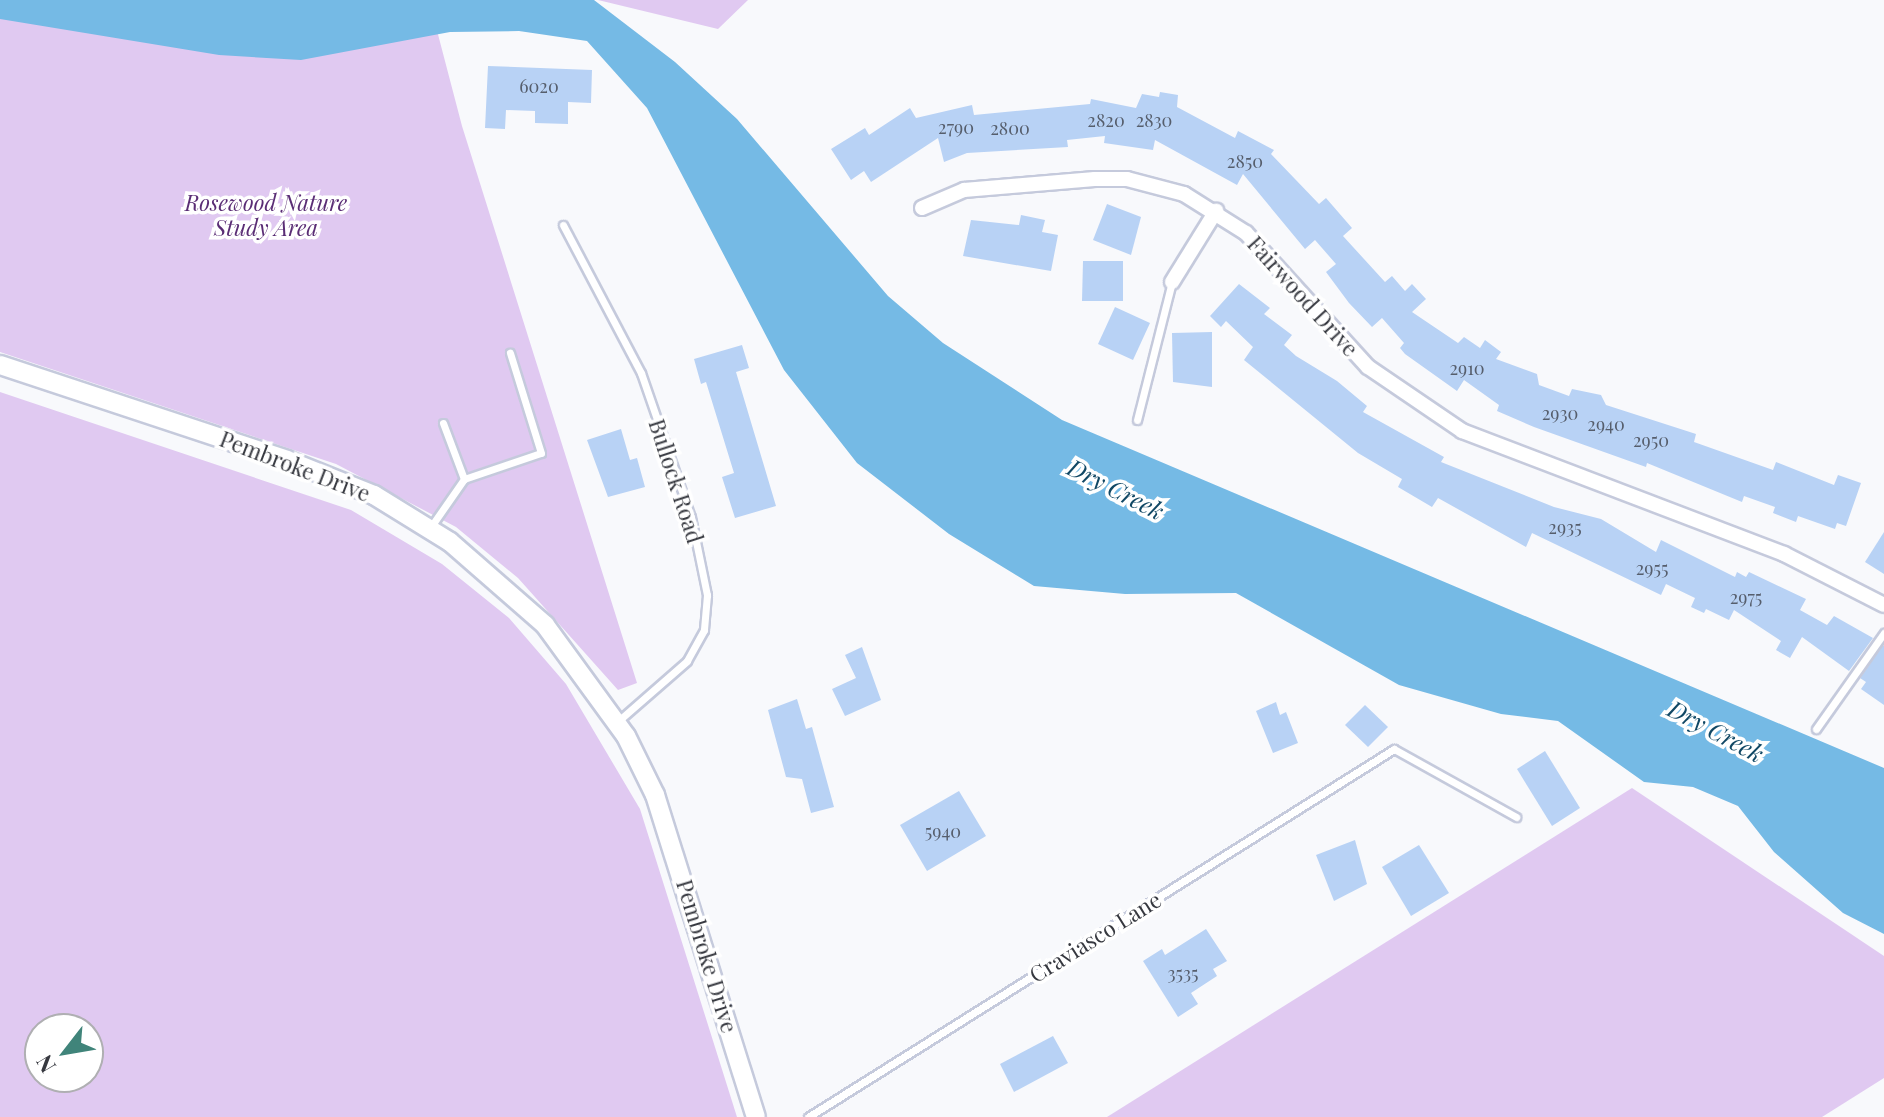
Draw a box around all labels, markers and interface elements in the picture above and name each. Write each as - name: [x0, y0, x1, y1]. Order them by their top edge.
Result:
- house number: 6020: [519, 75, 559, 97]
- house number: 2820: [1087, 109, 1125, 131]
- house number: 2830: [1136, 109, 1172, 131]
- house number: 2790: [938, 116, 974, 138]
- house number: 2800: [990, 117, 1030, 139]
- house number: 2850: [1227, 150, 1263, 172]
- park label: Rosewood Nature Study Area: [185, 189, 347, 240]
- street label: Fairwood Drive: [1242, 231, 1364, 361]
- house number: 2910: [1449, 357, 1485, 379]
- house number: 2930: [1542, 402, 1578, 424]
- house number: 2940: [1587, 413, 1625, 435]
- street label: Bullock Road: [643, 415, 709, 547]
- street label: Pembroke Drive: [216, 425, 374, 507]
- house number: 2950: [1633, 429, 1669, 451]
- water label: Dry Creek: [1063, 453, 1169, 525]
- house number: 2935: [1548, 516, 1582, 538]
- house number: 2955: [1636, 557, 1668, 579]
- house number: 2975: [1730, 586, 1762, 608]
- water label: Dry Creek: [1663, 694, 1769, 768]
- house number: 5940: [925, 820, 961, 842]
- street label: Pembroke Drive: [671, 876, 743, 1036]
- street label: Craviasco Lane: [1024, 886, 1166, 988]
- house number: 3535: [1167, 962, 1199, 984]
- north arrow: [24, 1013, 104, 1093]
- text: N: [28, 1050, 62, 1079]

